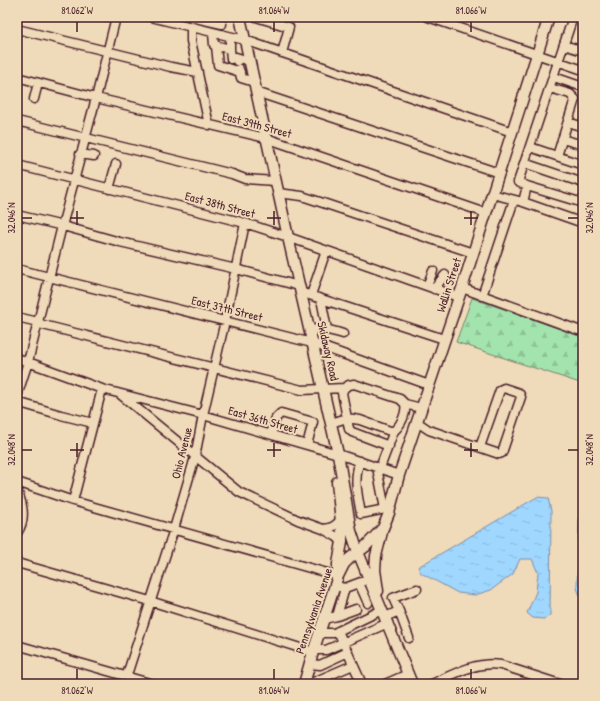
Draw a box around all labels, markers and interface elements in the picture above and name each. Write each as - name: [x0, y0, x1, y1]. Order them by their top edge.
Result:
- text: 81.062°W: [61, 4, 94, 17]
- text: 81.064°W: [259, 4, 290, 17]
- text: 81.066°W: [455, 4, 487, 17]
- street label: East 39th Street: [221, 107, 295, 142]
- street label: East 38th Street: [183, 187, 258, 222]
- text: 32.046°N: [5, 202, 18, 234]
- text: 32.046°N: [583, 202, 596, 234]
- street label: Wallin Street: [432, 255, 466, 314]
- street label: East 37th Street: [190, 291, 265, 326]
- street label: Skidaway Road: [313, 320, 344, 382]
- street label: East 36th Street: [226, 401, 301, 438]
- street label: Ohio Avenue: [167, 425, 196, 480]
- text: 32.048°N: [5, 434, 18, 466]
- text: 32.048°N: [583, 434, 596, 466]
- street label: Pennsylvania Avenue: [291, 565, 336, 656]
- text: 81.062°W: [61, 684, 94, 697]
- text: 81.064°W: [259, 684, 290, 697]
- text: 81.066°W: [455, 684, 487, 697]

